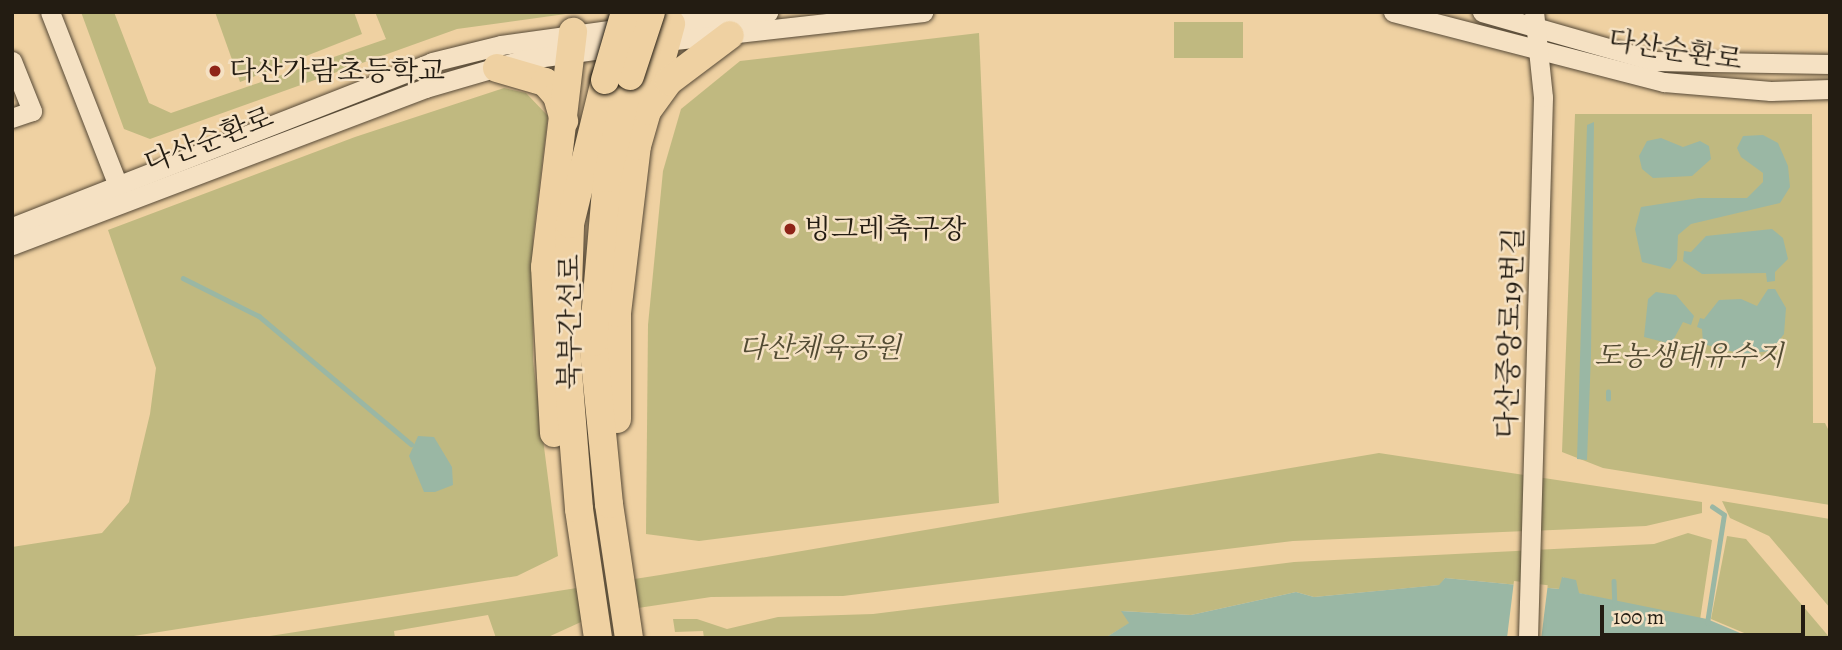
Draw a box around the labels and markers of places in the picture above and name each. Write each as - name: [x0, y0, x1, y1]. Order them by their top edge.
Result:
- place label: 다산가람초등학교: [229, 54, 445, 88]
- marker: 다산가람초등학교: [207, 63, 223, 79]
- place label: 빙그레축구장: [804, 212, 966, 246]
- marker: 빙그레축구장: [782, 221, 798, 237]

